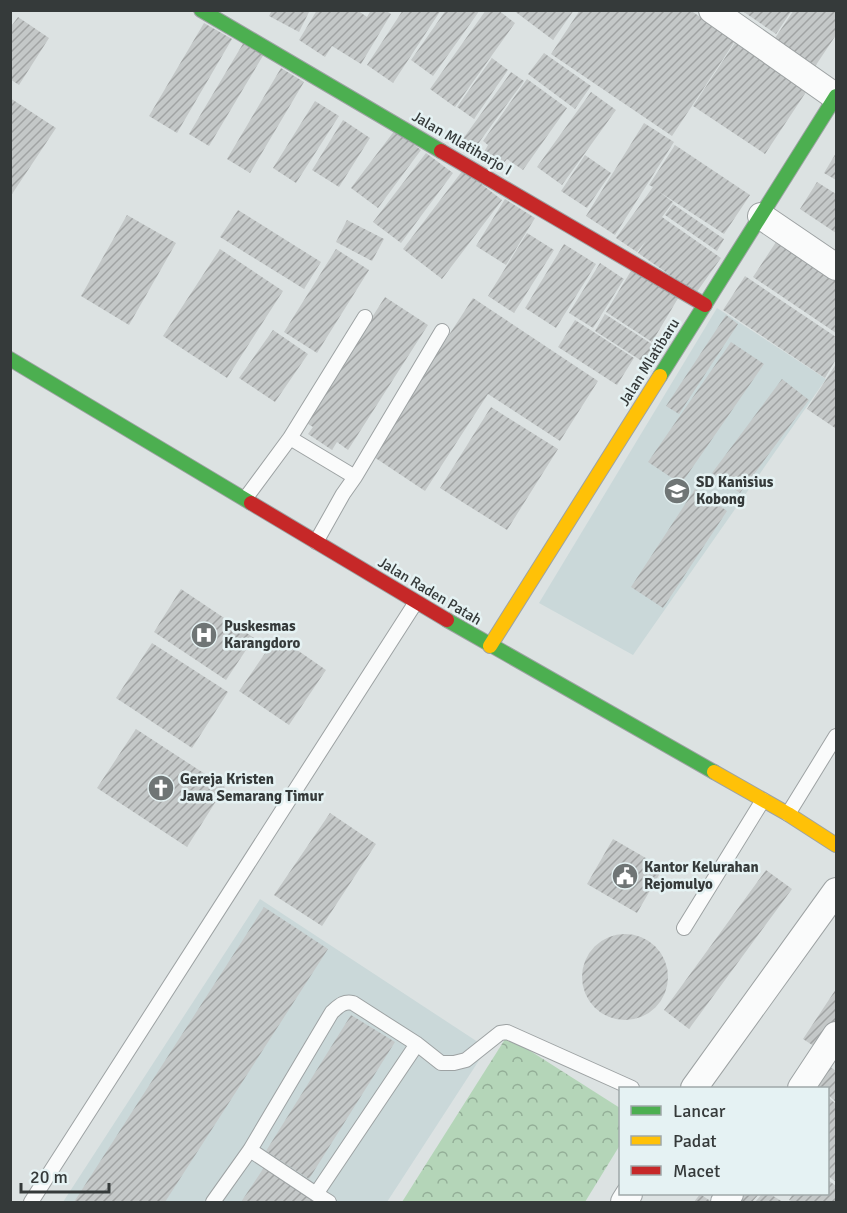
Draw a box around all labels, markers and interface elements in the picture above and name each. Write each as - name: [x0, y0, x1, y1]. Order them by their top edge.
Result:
- street label: Jalan Mlatiharjo I: [409, 107, 515, 179]
- street label: Jalan Mlatibaru: [615, 315, 683, 409]
- place label: SD Kanisius Kobong: [696, 473, 774, 508]
- school or university icon: SD Kanisius Kobong: [662, 476, 692, 506]
- street label: Jalan Raden Patah: [375, 553, 485, 629]
- place label: Puskesmas Karangdoro: [224, 617, 300, 652]
- hospital icon: Puskesmas Karangdoro: [189, 620, 219, 650]
- place label: Gereja Kristen Jawa Semarang Timur: [180, 770, 324, 805]
- church icon: Gereja Kristen Jawa Semarang Timur: [146, 773, 176, 803]
- place label: Kantor Kelurahan Rejomulyo: [644, 858, 759, 893]
- public building icon: Kantor Kelurahan Rejomulyo: [610, 861, 640, 891]
- legend: [619, 1087, 829, 1195]
- text: Lancar: [673, 1100, 726, 1122]
- text: Padat: [673, 1130, 717, 1152]
- scale bar: [21, 1156, 110, 1194]
- text: Macet: [673, 1160, 720, 1182]
- text: 20 m: [30, 1166, 68, 1188]

